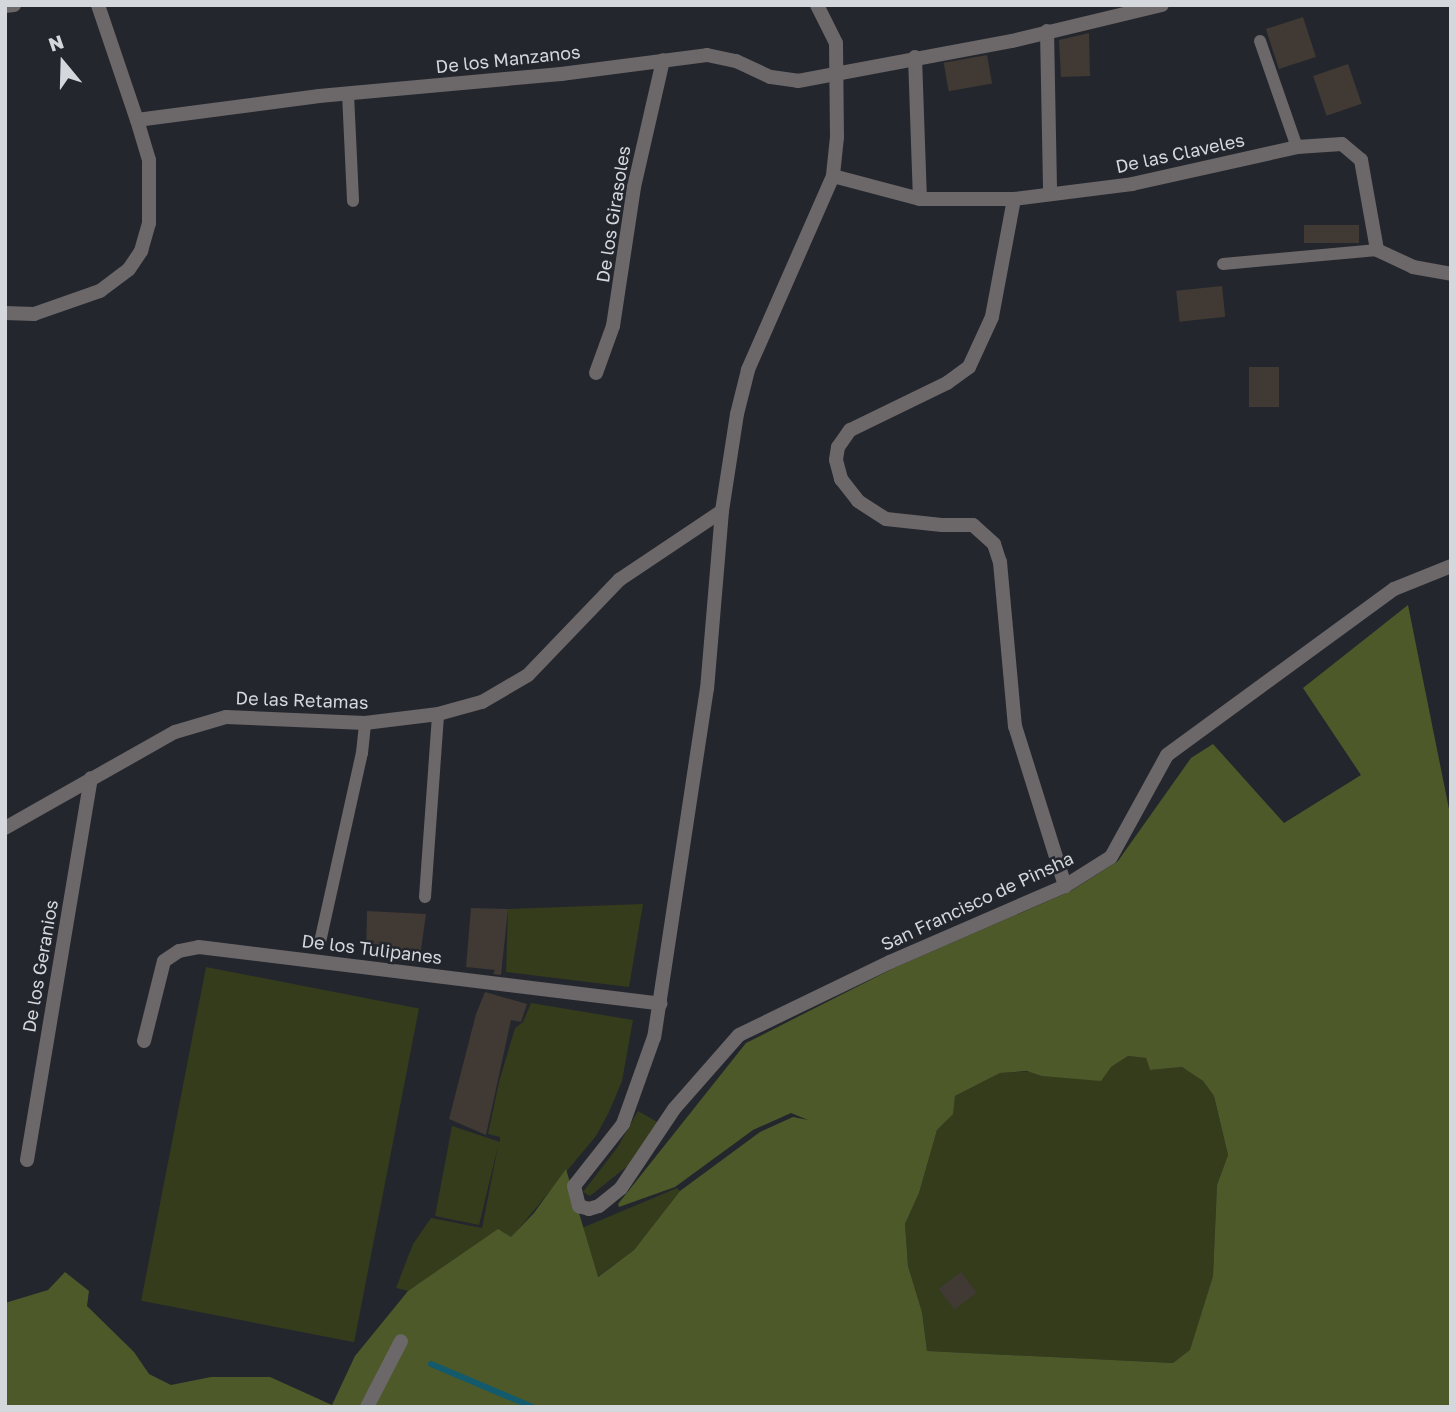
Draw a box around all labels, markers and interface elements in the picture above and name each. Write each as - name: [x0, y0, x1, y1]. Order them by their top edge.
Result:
- north arrow: [28, 28, 98, 98]
- text: N: [45, 29, 67, 56]
- street label: De los Manzanos: [435, 41, 581, 77]
- street label: De las Claveles: [1114, 129, 1246, 177]
- street label: De los Girasoles: [592, 144, 634, 284]
- street label: De las Retamas: [235, 687, 369, 713]
- street label: San Francisco de Pinsha: [877, 847, 1077, 955]
- street label: De los Geranios: [18, 898, 62, 1034]
- street label: De los Tulipanes: [301, 930, 443, 968]

